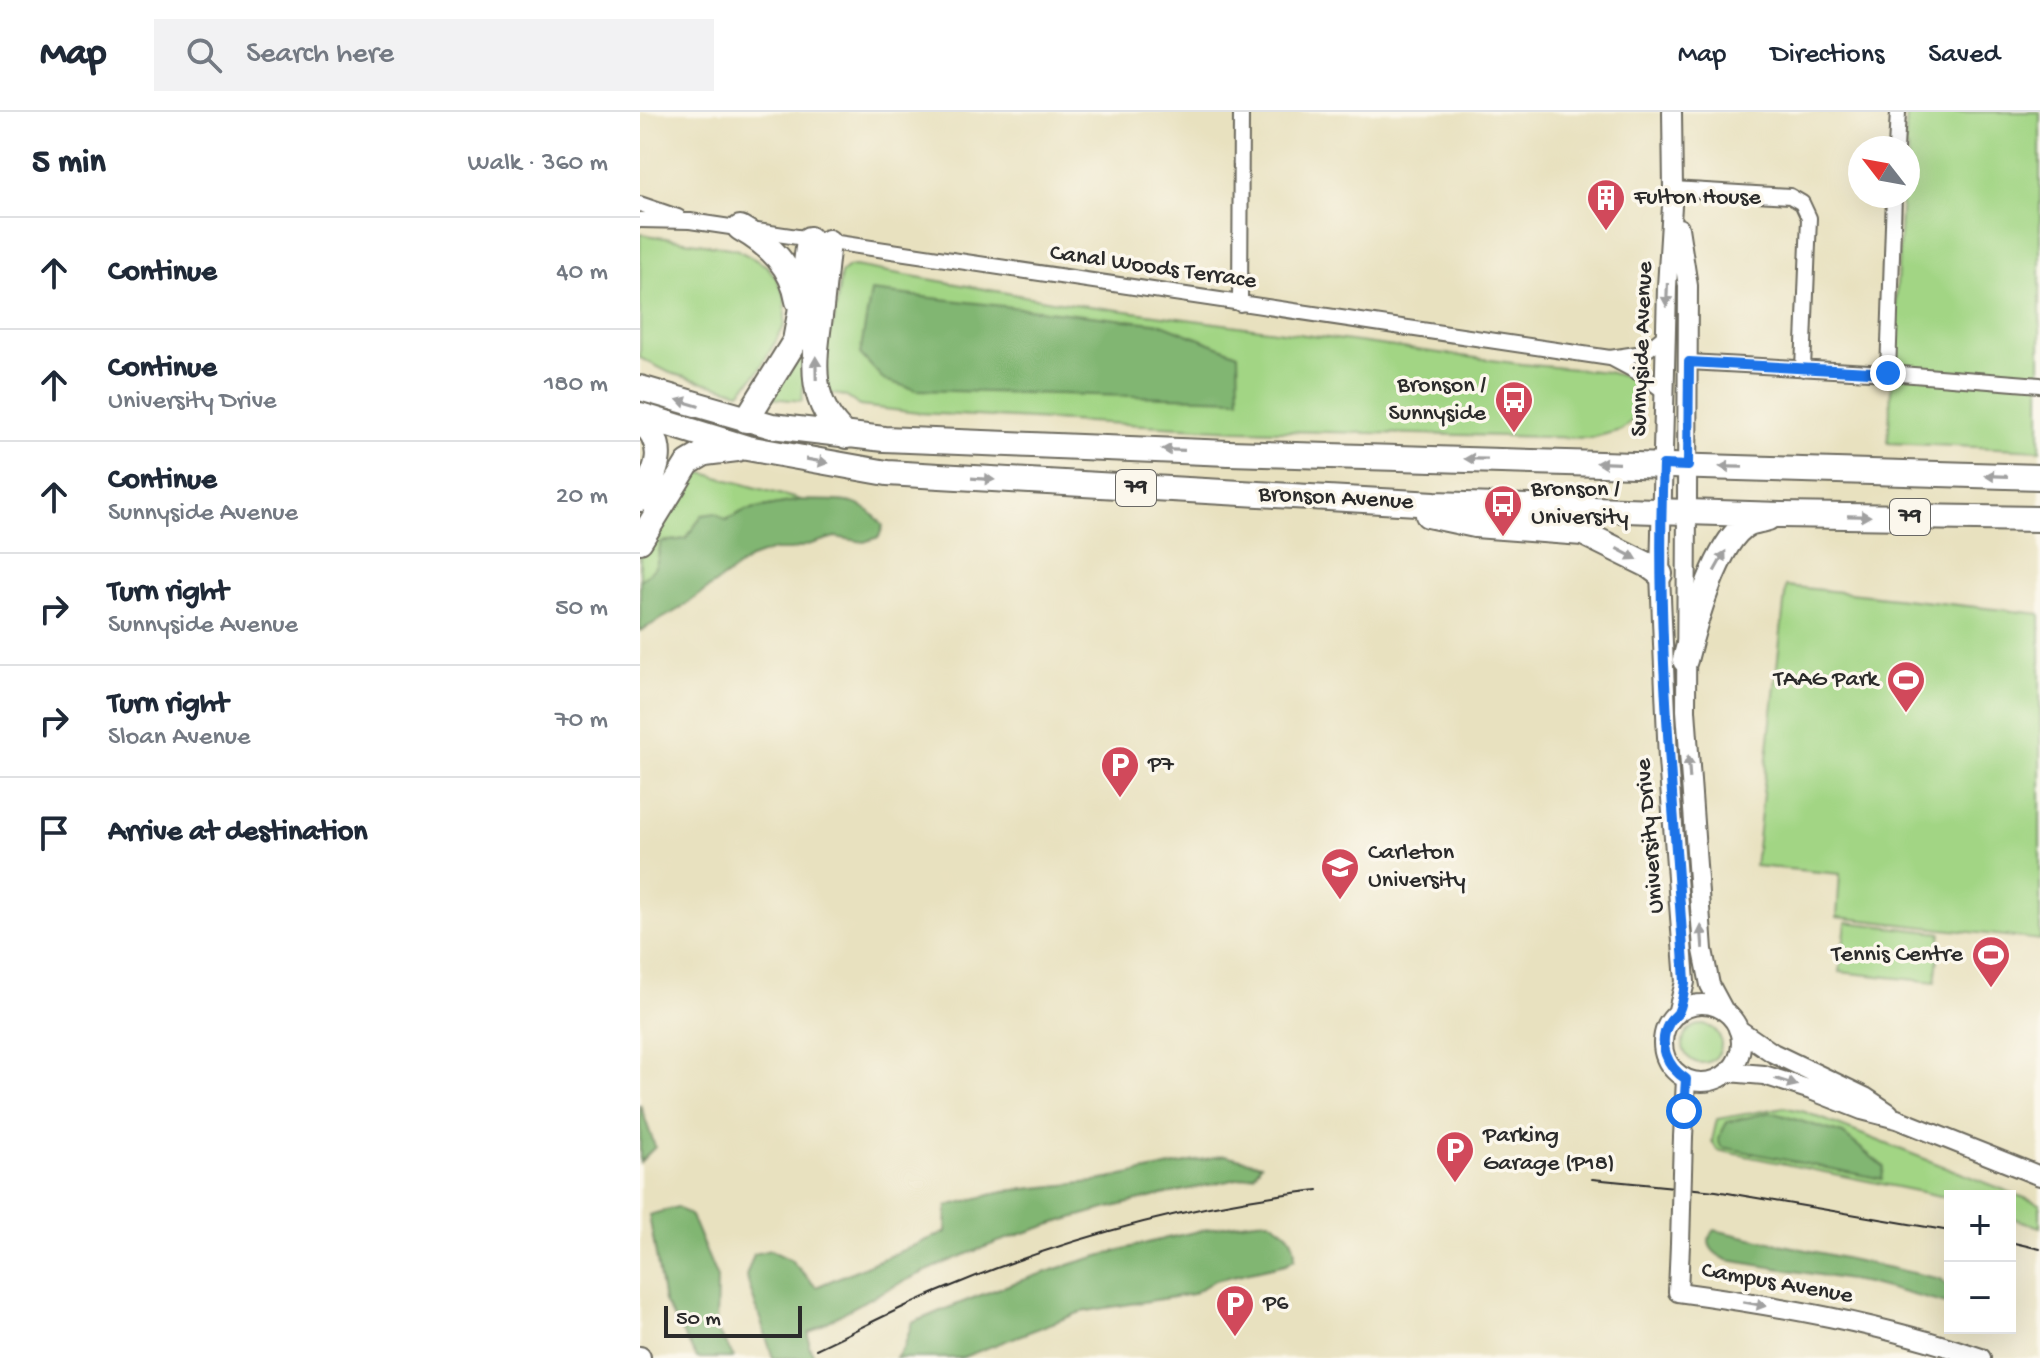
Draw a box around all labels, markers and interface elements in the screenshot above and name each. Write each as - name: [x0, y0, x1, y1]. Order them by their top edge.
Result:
- search box: [154, 19, 714, 91]
- text: Map: [40, 33, 106, 77]
- icon: search: [182, 33, 226, 77]
- text: Search here: [246, 38, 394, 73]
- text: Map: [1678, 39, 1726, 72]
- text: Directions: [1770, 39, 1884, 72]
- text: Saved: [1928, 39, 2000, 72]
- north arrow: [1848, 136, 1920, 208]
- text: 5 min: [32, 144, 106, 184]
- text: Walk · 360 m: [468, 149, 608, 180]
- building icon: Fulton House: [1585, 177, 1627, 232]
- place label: Fulton House: [1633, 184, 1761, 213]
- street label: Canal Woods Terrace: [1048, 239, 1259, 297]
- icon: ahead: [32, 251, 76, 295]
- text: Continue: [108, 256, 217, 291]
- text: 40 m: [556, 258, 608, 289]
- street label: Sunnyside Avenue: [1625, 260, 1661, 437]
- one-way arrow: [1661, 283, 1674, 308]
- text: Continue: [108, 352, 217, 387]
- one-way arrow: [809, 355, 822, 380]
- route end: [1870, 355, 1906, 391]
- icon: ahead: [32, 363, 76, 407]
- text: 180 m: [544, 370, 608, 401]
- place label: Bronson / Sunnyside: [1389, 372, 1487, 429]
- bus stop icon: Bronson / Sunnyside: [1493, 379, 1535, 434]
- text: University Drive: [108, 387, 277, 418]
- one-way arrow: [676, 396, 700, 409]
- one-way arrow: [1160, 444, 1185, 457]
- one-way arrow: [1463, 453, 1488, 465]
- one-way arrow: [805, 456, 830, 468]
- one-way arrow: [1595, 457, 1620, 470]
- one-way arrow: [1718, 461, 1743, 474]
- text: Continue: [108, 464, 217, 499]
- road number: 79: [1116, 470, 1156, 506]
- one-way arrow: [1983, 470, 2008, 482]
- one-way arrow: [971, 473, 996, 486]
- icon: ahead: [32, 475, 76, 519]
- place label: Bronson / University: [1530, 476, 1629, 533]
- street label: Bronson Avenue: [1257, 480, 1415, 518]
- text: 20 m: [556, 482, 608, 513]
- bus stop icon: Bronson / University: [1482, 483, 1524, 538]
- text: Sunnyside Avenue: [108, 499, 298, 530]
- road number: 79: [1890, 499, 1930, 535]
- one-way arrow: [1847, 510, 1872, 522]
- one-way arrow: [1616, 546, 1638, 560]
- one-way arrow: [1713, 550, 1727, 572]
- text: Turn right: [108, 576, 228, 611]
- icon: right: [32, 587, 76, 631]
- text: 50 m: [555, 594, 608, 625]
- text: Sunnyside Avenue: [108, 611, 298, 642]
- sports icon: TAAG Park: [1885, 659, 1927, 714]
- place label: TAAG Park: [1772, 666, 1880, 695]
- text: Turn right: [108, 688, 228, 723]
- icon: right: [32, 699, 76, 743]
- text: 70 m: [555, 706, 608, 737]
- text: Sloan Avenue: [108, 723, 250, 754]
- parking icon: P7: [1099, 744, 1141, 799]
- place label: P7: [1147, 751, 1174, 780]
- one-way arrow: [1682, 754, 1695, 779]
- street label: University Drive: [1630, 757, 1672, 915]
- icon: arrive: [32, 811, 76, 855]
- text: Arrive at destination: [108, 816, 368, 851]
- place label: Carleton University: [1368, 839, 1466, 896]
- school or university icon: Carleton University: [1319, 846, 1361, 901]
- one-way arrow: [1695, 924, 1708, 949]
- sports icon: Tennis Centre: [1970, 934, 2012, 989]
- place label: Tennis Centre: [1829, 941, 1964, 970]
- one-way arrow: [1774, 1076, 1798, 1089]
- route start: [1666, 1093, 1702, 1129]
- place label: Parking Garage (P18): [1482, 1122, 1615, 1179]
- parking icon: Parking Garage (P18): [1434, 1129, 1476, 1184]
- map controls: [1944, 1190, 2016, 1334]
- button: +: [1944, 1190, 2016, 1262]
- street label: Campus Avenue: [1699, 1256, 1856, 1312]
- button: −: [1944, 1262, 2016, 1334]
- parking icon: P6: [1214, 1283, 1256, 1338]
- place label: P6: [1262, 1290, 1289, 1319]
- one-way arrow: [1743, 1298, 1768, 1310]
- scale bar: [664, 1302, 802, 1338]
- text: 50 m: [676, 1307, 721, 1333]

